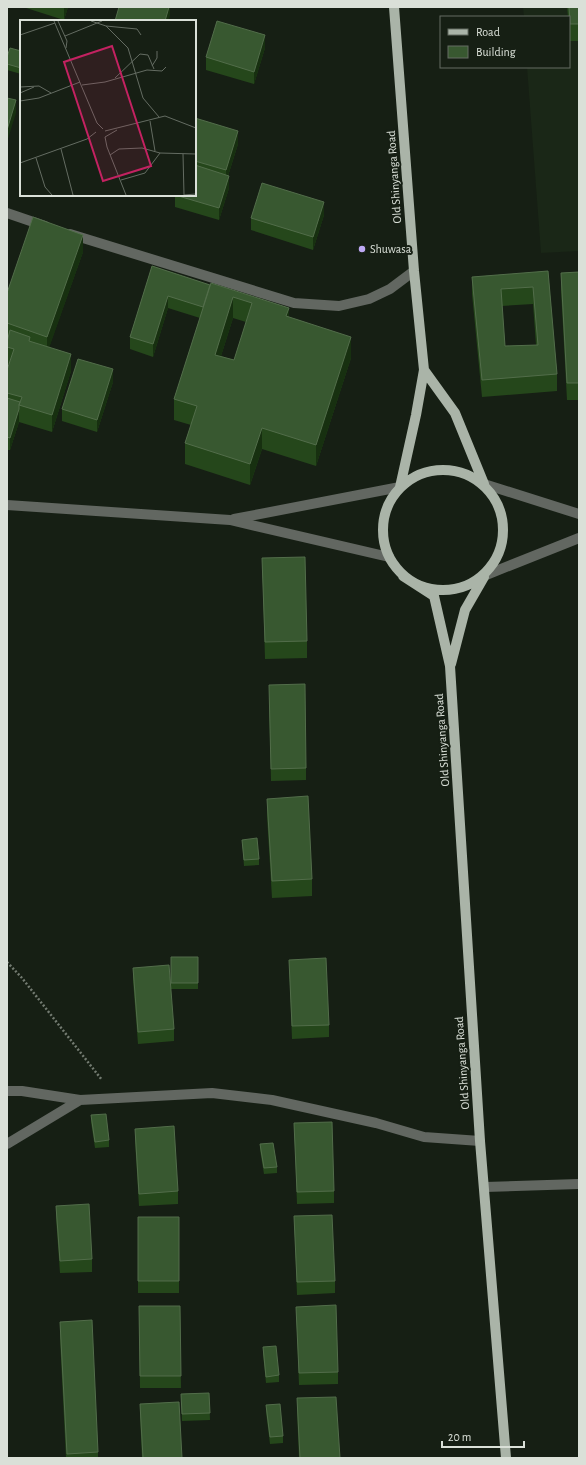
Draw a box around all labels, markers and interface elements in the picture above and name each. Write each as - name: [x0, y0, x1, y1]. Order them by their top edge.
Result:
- legend: [440, 16, 570, 68]
- inset map: [20, 20, 196, 196]
- text: Road: [476, 26, 500, 38]
- text: Building: [476, 46, 516, 58]
- street label: Old Shinyanga Road: [385, 130, 404, 224]
- place label: Shuwasa: [370, 243, 412, 255]
- marker: Shuwasa: [357, 244, 367, 254]
- street label: Old Shinyanga Road: [433, 693, 452, 787]
- street label: Old Shinyanga Road: [453, 1016, 472, 1110]
- scale bar: [442, 1423, 524, 1449]
- text: 20 m: [448, 1431, 471, 1443]

